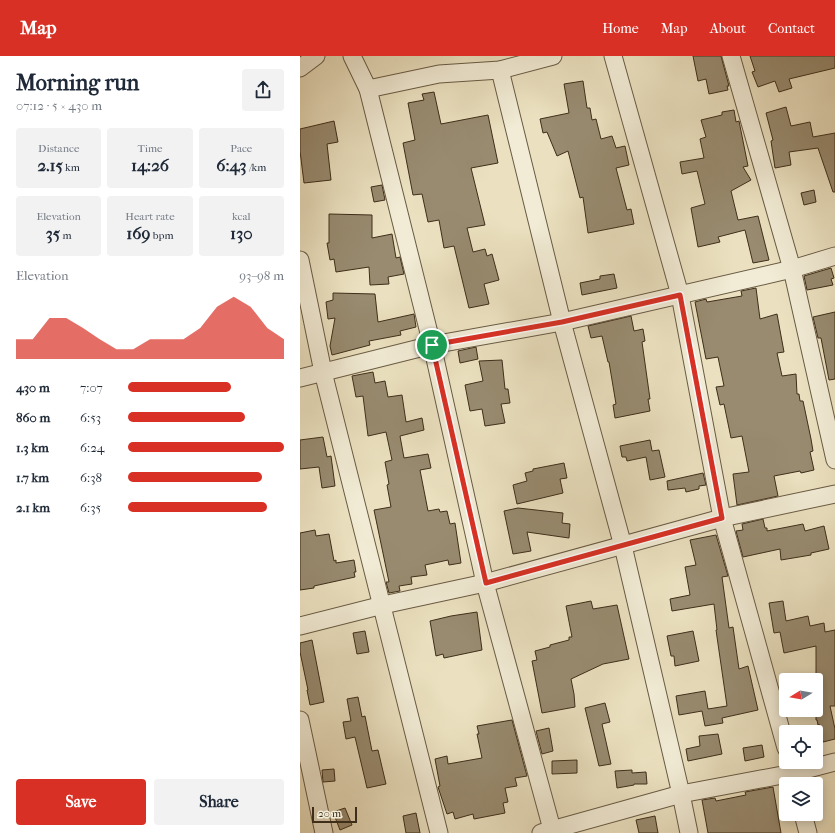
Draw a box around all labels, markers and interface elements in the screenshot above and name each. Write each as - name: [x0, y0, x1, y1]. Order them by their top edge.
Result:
- text: Map: [20, 17, 56, 39]
- text: Home: [602, 20, 639, 37]
- text: Map: [661, 20, 688, 37]
- text: About: [710, 20, 746, 37]
- text: Contact: [768, 20, 815, 37]
- button: share: [242, 69, 284, 111]
- text: Morning run: [16, 70, 139, 96]
- text: 07:12 · 5 × 430 m: [16, 98, 102, 113]
- text: Distance: [38, 142, 79, 155]
- text: Time: [137, 142, 162, 155]
- text: Pace: [230, 142, 252, 155]
- text: 2.15: [37, 155, 63, 175]
- text: 14:26: [131, 155, 169, 175]
- text: 6:43: [216, 155, 247, 175]
- text: km: [63, 161, 80, 174]
- text: /km: [247, 161, 266, 174]
- text: Elevation: [36, 210, 81, 223]
- text: Heart rate: [125, 210, 175, 223]
- text: kcal: [232, 210, 251, 223]
- text: 35: [46, 223, 60, 243]
- text: 169: [126, 223, 150, 243]
- text: 130: [230, 223, 253, 243]
- text: m: [60, 229, 72, 242]
- text: bpm: [150, 229, 174, 242]
- text: Elevation: [16, 268, 69, 283]
- text: 93–98 m: [239, 268, 284, 283]
- pin: [415, 328, 449, 362]
- icon: arrive: [421, 334, 443, 356]
- text: 430 m: [16, 380, 50, 395]
- text: 7:07: [80, 380, 103, 395]
- text: 860 m: [16, 410, 50, 425]
- text: 6:53: [80, 410, 101, 425]
- text: 1.3 km: [16, 440, 49, 455]
- text: 6:24: [80, 440, 105, 455]
- text: 1.7 km: [16, 470, 49, 485]
- text: 6:38: [80, 470, 102, 485]
- text: 2.1 km: [16, 500, 50, 515]
- text: 6:35: [80, 500, 101, 515]
- north arrow: [779, 673, 823, 717]
- map controls: [779, 673, 823, 821]
- button: locate: [779, 725, 823, 769]
- button: layers: [779, 777, 823, 821]
- button: Save: [16, 779, 146, 825]
- button: Share: [154, 779, 284, 825]
- scale bar: [312, 805, 357, 824]
- text: 20 m: [318, 807, 341, 820]

